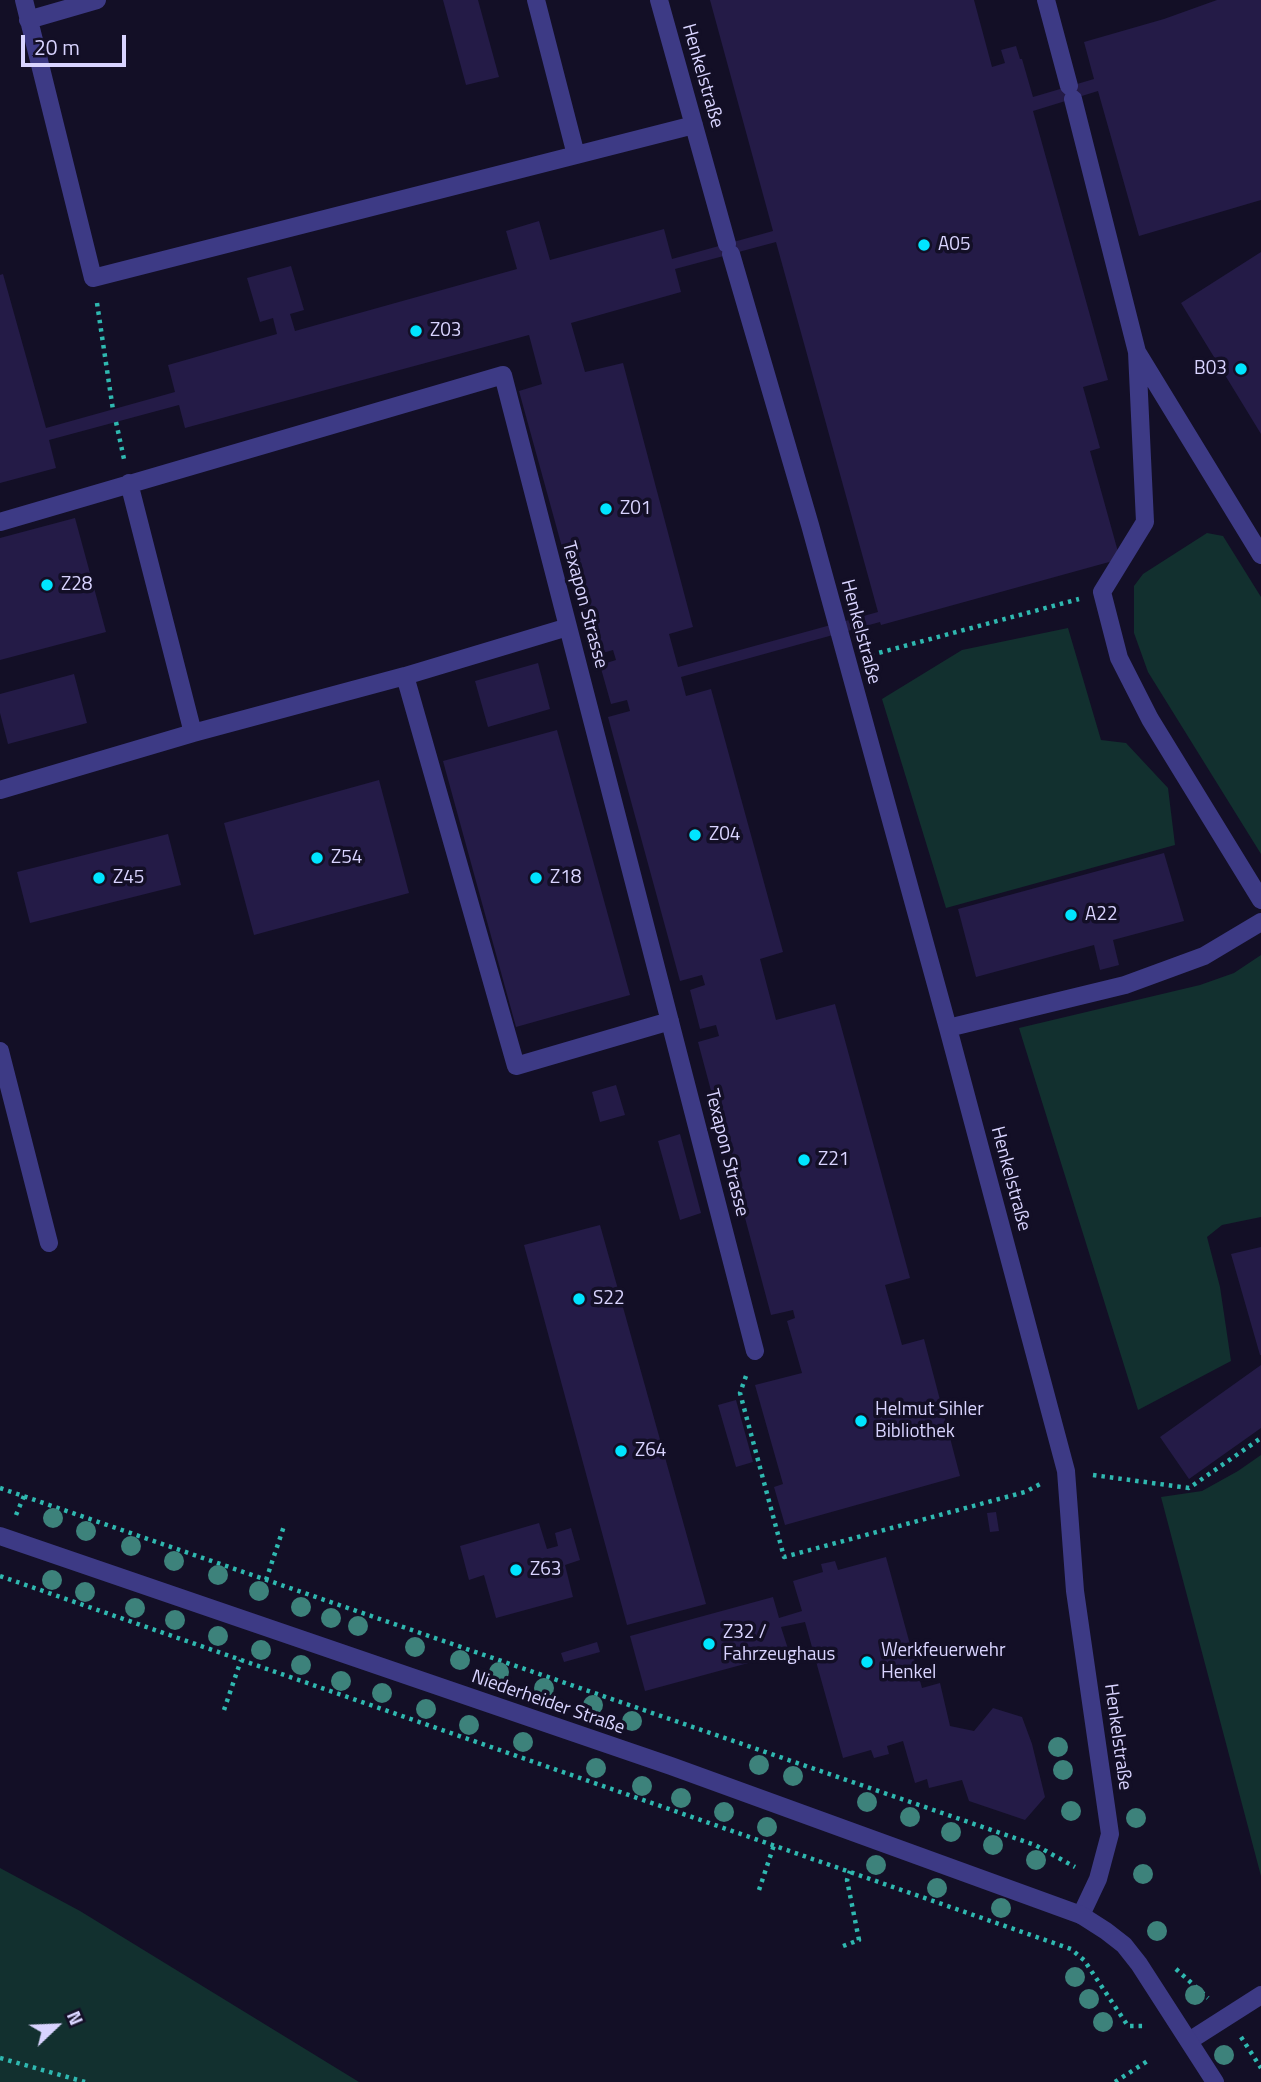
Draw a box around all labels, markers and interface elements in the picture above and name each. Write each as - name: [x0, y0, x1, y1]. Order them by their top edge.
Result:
- scale bar: [24, 21, 130, 65]
- street label: Henkelstraße: [676, 21, 728, 131]
- text: 20 m: [34, 31, 80, 63]
- place label: A05: [938, 234, 971, 256]
- marker: A05: [916, 237, 932, 253]
- place label: Z03: [430, 320, 461, 342]
- marker: Z03: [408, 323, 424, 339]
- place label: B03: [1194, 358, 1227, 380]
- marker: B03: [1233, 361, 1249, 377]
- place label: Z01: [620, 498, 651, 520]
- marker: Z01: [598, 501, 614, 517]
- street label: Texapon Strasse: [556, 539, 612, 671]
- place label: Z28: [61, 574, 92, 596]
- marker: Z28: [39, 577, 55, 593]
- street label: Henkelstraße: [835, 577, 885, 687]
- place label: Z04: [709, 824, 740, 846]
- marker: Z04: [687, 827, 703, 843]
- place label: Z54: [331, 847, 362, 869]
- marker: Z54: [309, 850, 325, 866]
- place label: Z45: [113, 867, 144, 889]
- place label: Z18: [550, 867, 581, 889]
- marker: Z45: [91, 870, 107, 886]
- marker: Z18: [528, 870, 544, 886]
- place label: A22: [1085, 904, 1118, 926]
- marker: A22: [1063, 907, 1079, 923]
- street label: Texapon Strasse: [699, 1087, 753, 1219]
- street label: Henkelstraße: [985, 1124, 1035, 1234]
- place label: Z21: [818, 1149, 849, 1171]
- marker: Z21: [796, 1152, 812, 1168]
- place label: S22: [593, 1288, 625, 1310]
- marker: S22: [571, 1291, 587, 1307]
- place label: Helmut Sihler Bibliothek: [875, 1399, 984, 1443]
- marker: Helmut Sihler Bibliothek: [853, 1413, 869, 1429]
- place label: Z64: [635, 1440, 666, 1462]
- marker: Z64: [613, 1443, 629, 1459]
- place label: Z63: [530, 1559, 561, 1581]
- marker: Z63: [508, 1562, 524, 1578]
- place label: Z32 / Fahrzeughaus: [723, 1622, 835, 1666]
- marker: Z32 / Fahrzeughaus: [701, 1636, 717, 1652]
- place label: Werkfeuerwehr Henkel: [881, 1640, 1005, 1684]
- marker: Werkfeuerwehr Henkel: [859, 1654, 875, 1670]
- street label: Niederheider Straße: [468, 1666, 628, 1740]
- street label: Henkelstraße: [1098, 1682, 1136, 1792]
- north arrow: [21, 1991, 91, 2061]
- text: N: [60, 2006, 92, 2029]

